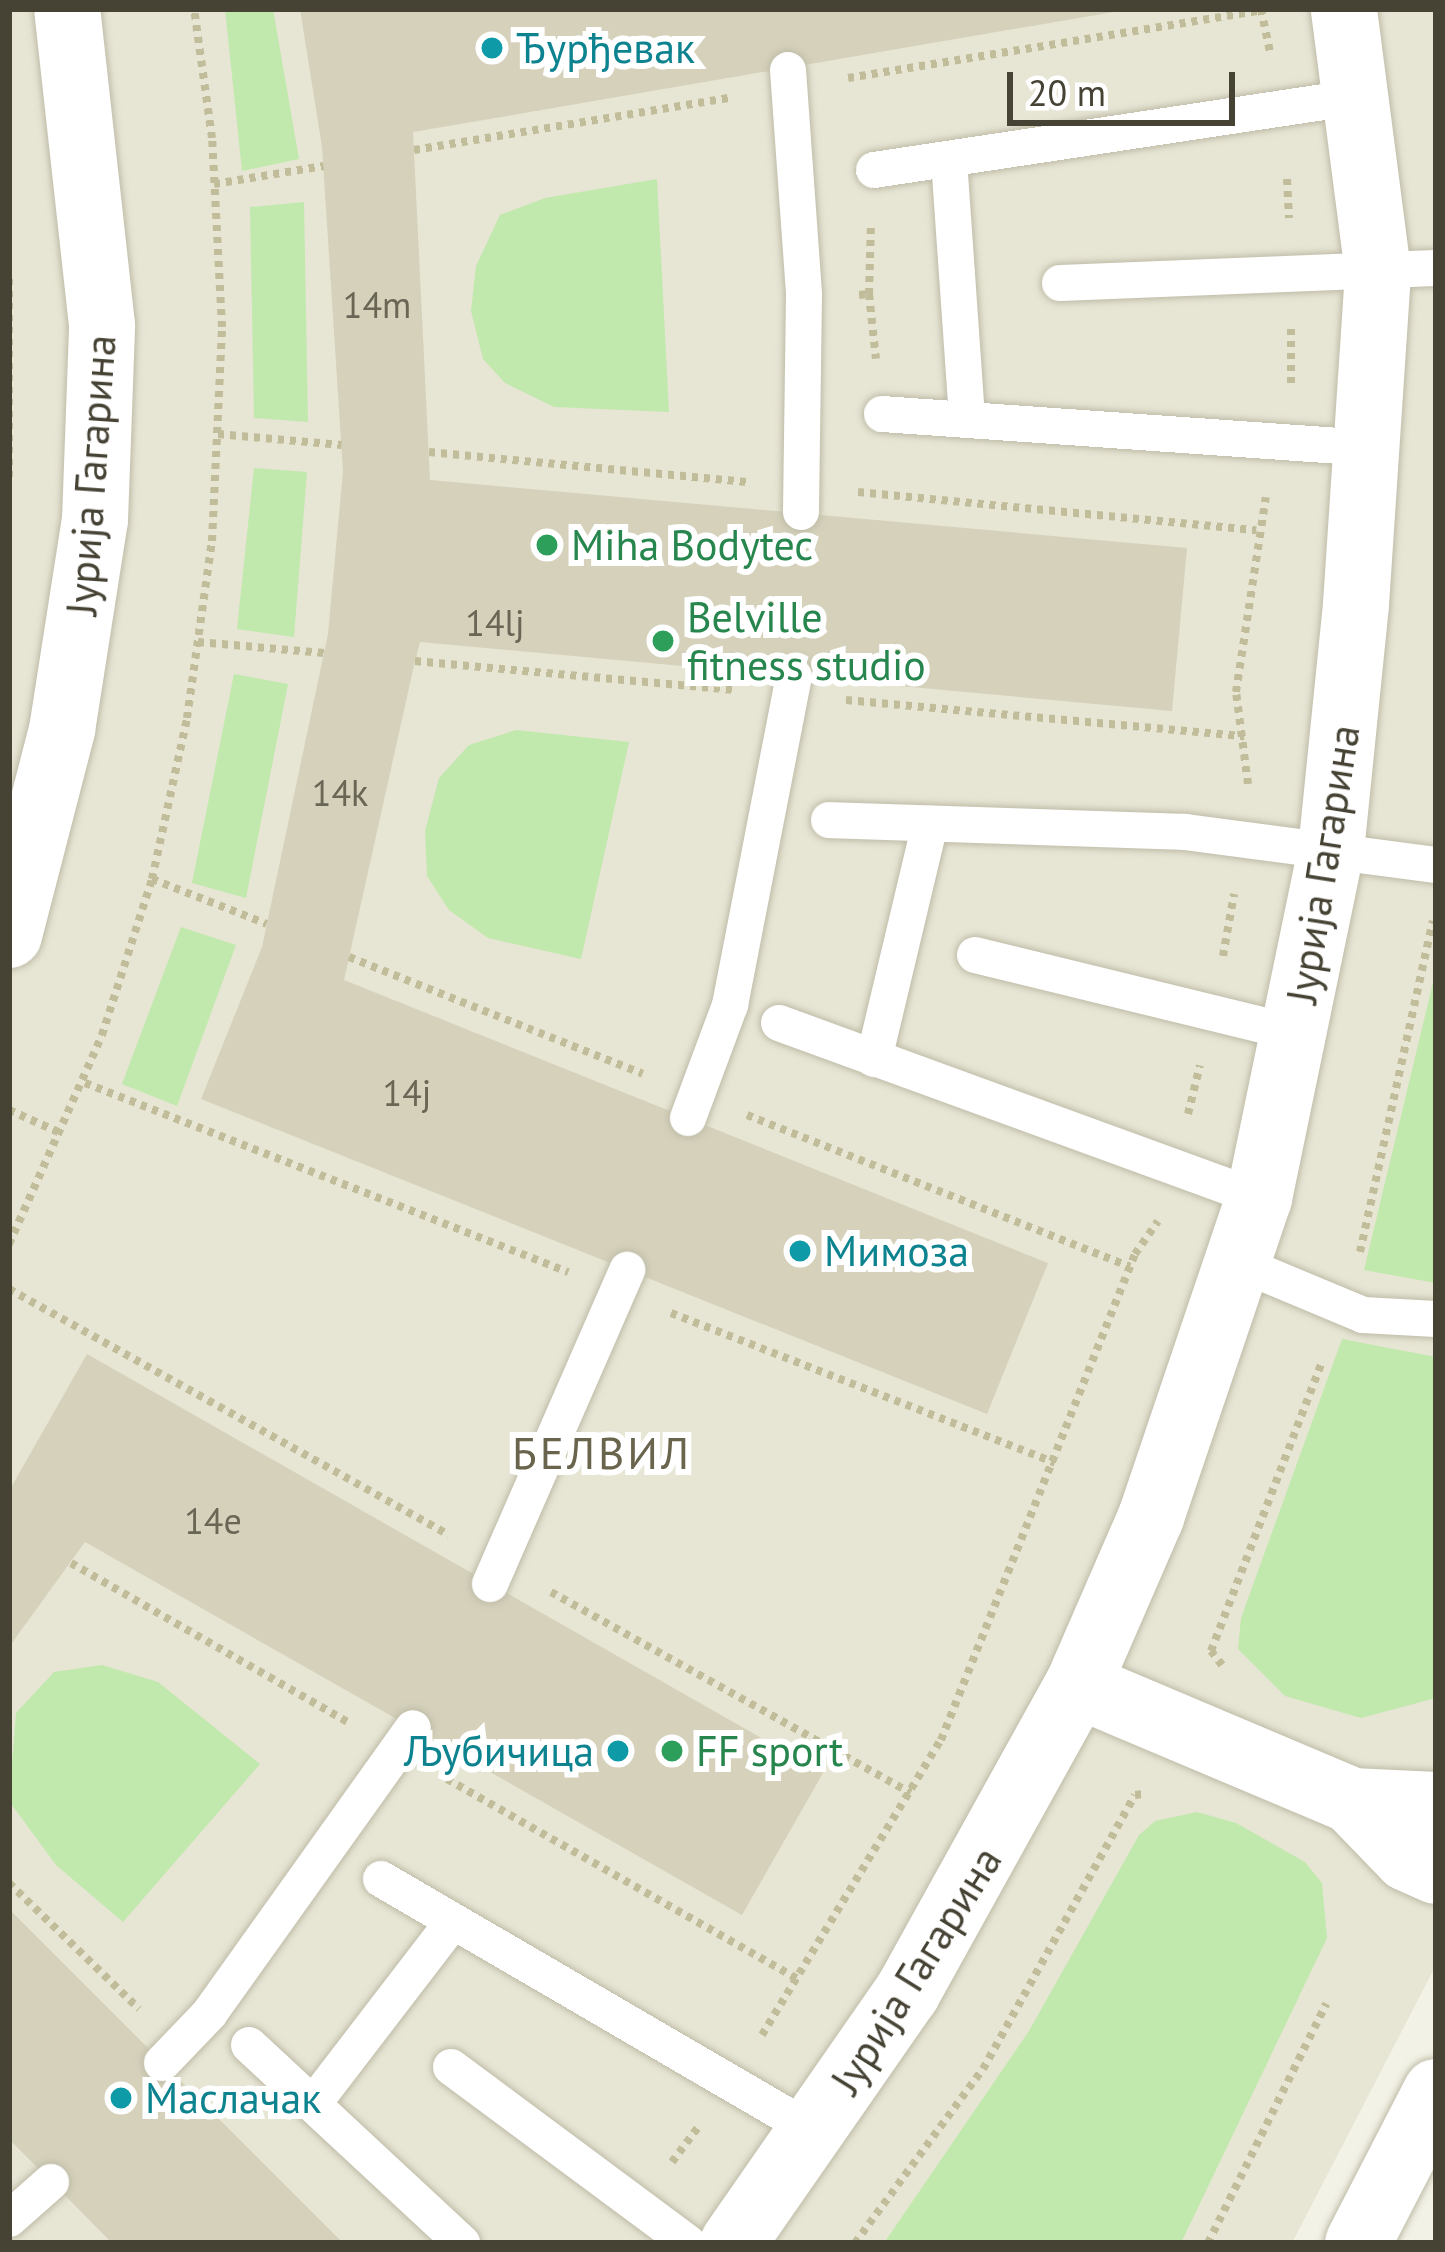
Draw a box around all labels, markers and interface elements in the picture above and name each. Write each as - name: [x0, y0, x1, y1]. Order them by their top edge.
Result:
- place label: Ђурђевак: [516, 23, 695, 73]
- marker: Ђурђевак: [479, 35, 505, 61]
- scale bar: [1013, 48, 1241, 122]
- text: 20 m: [1028, 69, 1106, 116]
- house number: 14m: [343, 283, 411, 327]
- street label: Јурија Гагарина: [56, 333, 126, 617]
- place label: Miha Bodytec: [571, 520, 813, 570]
- marker: Miha Bodytec: [534, 532, 560, 558]
- place label: Belville fitness studio: [687, 592, 926, 690]
- house number: 14lj: [465, 601, 525, 645]
- marker: Belville fitness studio: [650, 628, 676, 654]
- street label: Јурија Гагарина: [1276, 721, 1370, 1007]
- house number: 14k: [312, 771, 368, 815]
- house number: 14j: [383, 1071, 431, 1115]
- place label: Мимоза: [824, 1226, 969, 1276]
- marker: Мимоза: [787, 1238, 813, 1264]
- district label: БЕЛВИЛ: [512, 1426, 692, 1480]
- house number: 14e: [184, 1499, 242, 1543]
- place label: Љубичица: [404, 1726, 594, 1776]
- place label: FF sport: [696, 1726, 843, 1776]
- marker: Љубичица: [605, 1738, 631, 1764]
- marker: FF sport: [659, 1738, 685, 1764]
- street label: Јурија Гагарина: [820, 1838, 1012, 2102]
- place label: Маслачак: [145, 2073, 321, 2123]
- marker: Маслачак: [108, 2085, 134, 2111]

